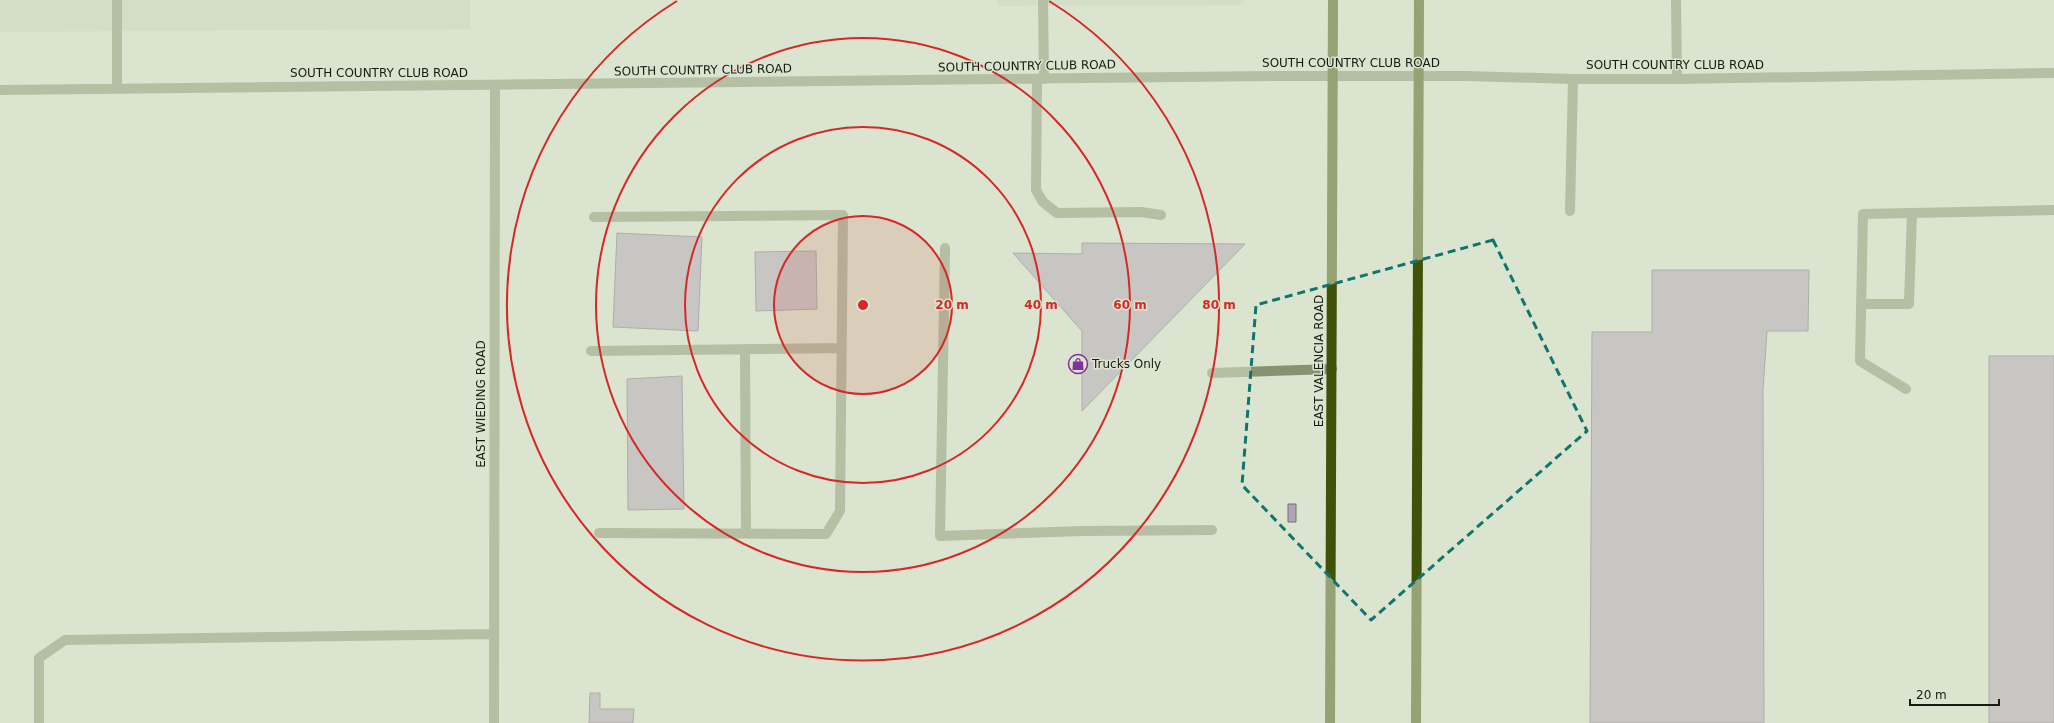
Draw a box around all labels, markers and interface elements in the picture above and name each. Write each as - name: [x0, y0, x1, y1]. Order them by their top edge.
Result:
- street label: SOUTH COUNTRY CLUB ROAD: [1262, 56, 1440, 70]
- street label: SOUTH COUNTRY CLUB ROAD: [938, 57, 1116, 75]
- street label: SOUTH COUNTRY CLUB ROAD: [1586, 58, 1764, 72]
- street label: SOUTH COUNTRY CLUB ROAD: [614, 61, 792, 79]
- street label: SOUTH COUNTRY CLUB ROAD: [290, 66, 468, 80]
- street label: EAST VALENCIA ROAD: [1312, 295, 1326, 427]
- centre of rings: [856, 298, 870, 312]
- text: 20 m: [935, 298, 969, 312]
- text: 40 m: [1024, 298, 1058, 312]
- text: 60 m: [1113, 298, 1147, 312]
- text: 80 m: [1202, 298, 1236, 312]
- street label: EAST WIEDING ROAD: [474, 340, 488, 468]
- shop icon: Trucks Only: [1067, 353, 1089, 375]
- place label: Trucks Only: [1091, 357, 1161, 371]
- scale bar: [1910, 681, 1999, 707]
- text: 20 m: [1916, 688, 1947, 702]

